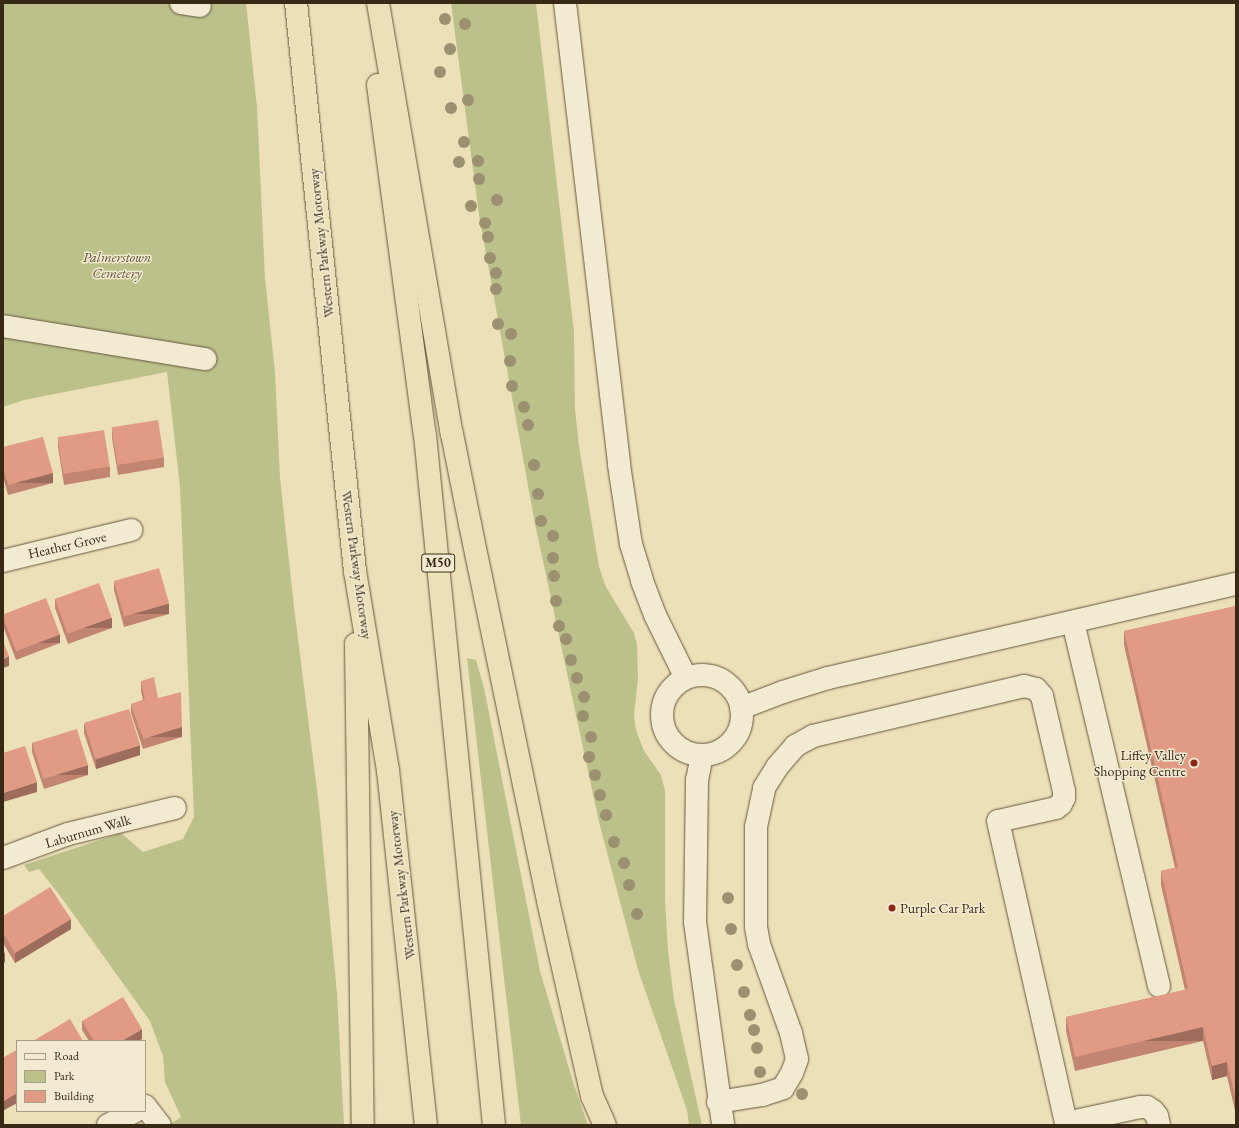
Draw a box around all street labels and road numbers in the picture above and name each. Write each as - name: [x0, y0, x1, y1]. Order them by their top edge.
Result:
- street label: Western Parkway Motorway: [305, 168, 337, 318]
- street label: Western Parkway Motorway: [338, 490, 376, 640]
- street label: Heather Grove: [26, 528, 108, 562]
- road number: M50: [421, 552, 455, 574]
- street label: Western Parkway Motorway: [384, 810, 418, 960]
- street label: Laburnum Walk: [43, 811, 133, 851]

